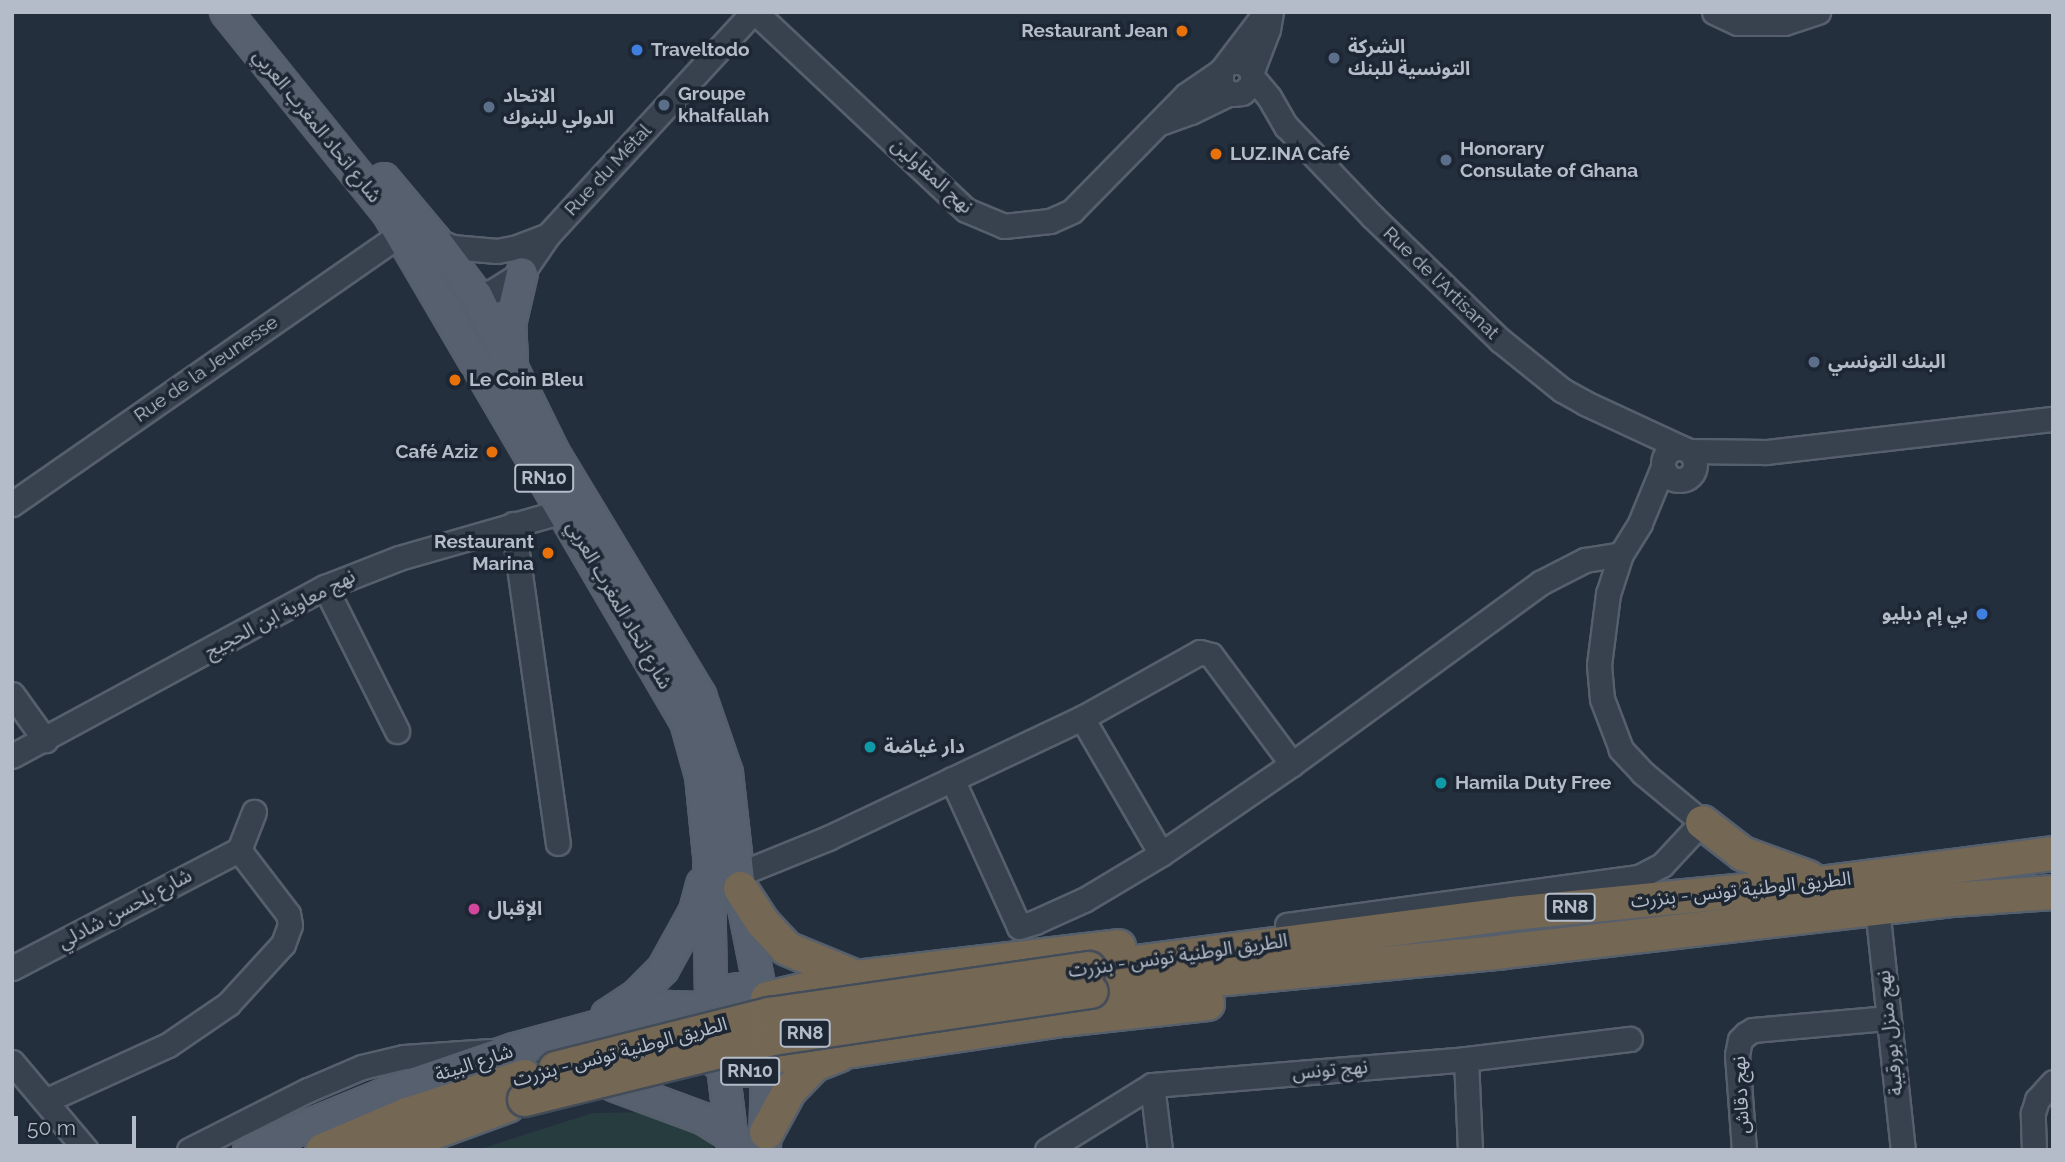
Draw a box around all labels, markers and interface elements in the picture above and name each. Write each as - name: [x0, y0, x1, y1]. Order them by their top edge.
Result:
- place label: Restaurant Jean: [1021, 20, 1168, 42]
- marker: Restaurant Jean: [1174, 23, 1190, 39]
- place label: الشركة التونسية للبنك: [1348, 36, 1470, 80]
- place label: Traveltodo: [651, 39, 750, 61]
- marker: Traveltodo: [629, 42, 645, 58]
- street label: شارع اتحاد المغرب العربي: [248, 45, 386, 207]
- marker: الشركة التونسية للبنك: [1326, 50, 1342, 66]
- place label: Groupe khalfallah: [678, 83, 769, 127]
- place label: الاتحاد الدولي للبنوك: [503, 85, 614, 129]
- marker: Groupe khalfallah: [656, 97, 672, 113]
- marker: الاتحاد الدولي للبنوك: [481, 99, 497, 115]
- street label: Rue du Métal: [560, 119, 656, 221]
- street label: نهج المقاولين: [887, 134, 977, 218]
- place label: Honorary Consulate of Ghana: [1460, 138, 1639, 182]
- place label: LUZ.INA Café: [1230, 143, 1351, 165]
- marker: LUZ.INA Café: [1208, 146, 1224, 162]
- marker: Honorary Consulate of Ghana: [1438, 152, 1454, 168]
- street label: Rue de l'Artisanat: [1378, 222, 1504, 344]
- street label: Rue de la Jeunesse: [129, 311, 283, 427]
- place label: البنك التونسي: [1828, 351, 1946, 373]
- marker: البنك التونسي: [1806, 354, 1822, 370]
- place label: Le Coin Bleu: [469, 369, 583, 391]
- marker: Le Coin Bleu: [447, 372, 463, 388]
- place label: Café Aziz: [395, 441, 478, 463]
- marker: Café Aziz: [484, 444, 500, 460]
- road number: RN10: [512, 464, 576, 492]
- street label: شارع اتحاد المغرب العربي: [561, 517, 677, 693]
- place label: Restaurant Marina: [434, 531, 534, 575]
- marker: Restaurant Marina: [540, 545, 556, 561]
- street label: نهج معاوية ابن الحجيج: [201, 565, 359, 663]
- place label: بي إم دبليو: [1882, 603, 1968, 625]
- marker: بي إم دبليو: [1974, 606, 1990, 622]
- place label: دار غياضة: [884, 736, 965, 758]
- marker: دار غياضة: [862, 739, 878, 755]
- place label: Hamila Duty Free: [1455, 772, 1612, 794]
- marker: Hamila Duty Free: [1433, 775, 1449, 791]
- street label: شارع بلحسن شادلي: [54, 864, 196, 954]
- street label: الطريق الوطنية تونس - بنزرت: [1630, 867, 1852, 913]
- road number: RN8: [1544, 893, 1596, 922]
- place label: الإقبال: [488, 898, 542, 920]
- marker: الإقبال: [466, 901, 482, 917]
- street label: الطريق الوطنية تونس - بنزرت: [1067, 929, 1289, 983]
- street label: نهج منزل بورقيبة: [1872, 969, 1908, 1097]
- street label: الطريق الوطنية تونس - بنزرت: [510, 1012, 730, 1092]
- road number: RN8: [779, 1018, 831, 1048]
- street label: شارع البيئة: [432, 1040, 516, 1086]
- street label: نهج تونس: [1291, 1055, 1369, 1085]
- street label: نهج دقاش: [1728, 1055, 1754, 1135]
- road number: RN10: [718, 1056, 782, 1086]
- scale bar: [18, 1102, 140, 1146]
- text: 50 m: [27, 1115, 76, 1140]

